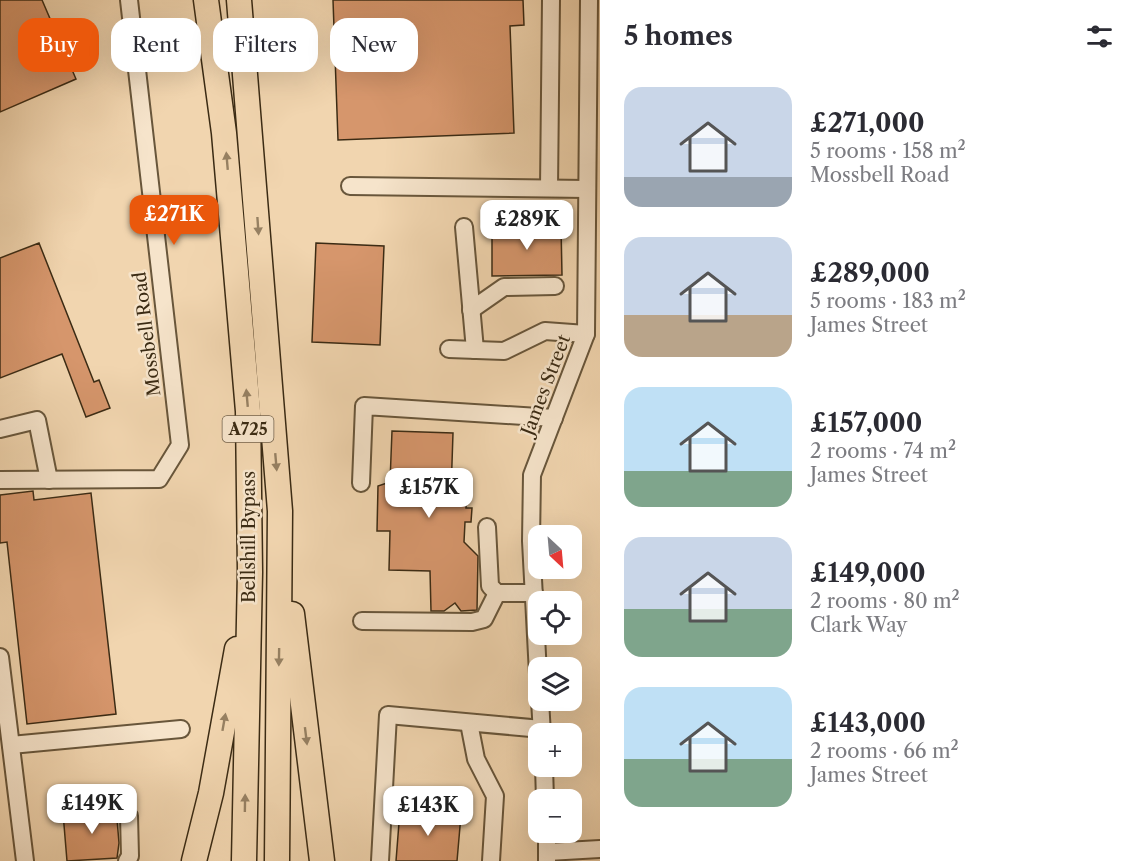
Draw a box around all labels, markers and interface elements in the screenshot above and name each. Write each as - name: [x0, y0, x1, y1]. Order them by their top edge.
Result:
- chip: Buy: [18, 18, 99, 72]
- chip: Rent: [111, 18, 201, 72]
- chip: Filters: [213, 18, 318, 72]
- chip: New: [330, 18, 418, 72]
- text: 5 homes: [624, 20, 733, 52]
- icon: filters: [1083, 20, 1116, 53]
- text: £271,000: [810, 107, 925, 139]
- icon: home: [672, 111, 744, 183]
- text: 5 rooms · 158 m²: [810, 139, 966, 163]
- one-way arrow: [222, 152, 232, 171]
- text: Mossbell Road: [810, 163, 949, 187]
- pin: £271K: [132, 195, 216, 246]
- pin: £289K: [485, 200, 569, 251]
- text: £271K: [144, 202, 204, 226]
- text: £289K: [494, 207, 560, 231]
- one-way arrow: [253, 216, 263, 235]
- text: £289,000: [810, 257, 930, 289]
- icon: home: [672, 261, 744, 333]
- street label: Mossbell Road: [128, 270, 166, 398]
- text: 5 rooms · 183 m²: [810, 289, 966, 313]
- text: James Street: [810, 313, 928, 337]
- street label: James Street: [516, 331, 576, 441]
- one-way arrow: [242, 388, 252, 407]
- text: £157,000: [810, 407, 922, 439]
- icon: home: [672, 411, 744, 483]
- road number: A725: [222, 416, 274, 442]
- text: 2 rooms · 74 m²: [810, 439, 956, 463]
- one-way arrow: [271, 453, 281, 472]
- text: James Street: [810, 463, 928, 487]
- pin: £157K: [387, 468, 471, 519]
- street label: Bellshill Bypass: [238, 471, 260, 603]
- text: £157K: [399, 475, 459, 499]
- north arrow: [528, 525, 582, 579]
- map controls: [528, 525, 582, 843]
- text: £149,000: [810, 557, 926, 589]
- icon: home: [672, 561, 744, 633]
- text: 2 rooms · 80 m²: [810, 589, 960, 613]
- button: locate: [528, 591, 582, 645]
- text: Clark Way: [810, 613, 907, 637]
- one-way arrow: [274, 647, 284, 666]
- button: layers: [528, 657, 582, 711]
- text: £143,000: [810, 707, 926, 739]
- icon: home: [672, 711, 744, 783]
- one-way arrow: [219, 712, 228, 731]
- button: +: [528, 723, 582, 777]
- one-way arrow: [301, 726, 311, 745]
- text: 2 rooms · 66 m²: [810, 739, 959, 763]
- text: James Street: [810, 763, 928, 787]
- pin: £149K: [50, 784, 134, 835]
- pin: £143K: [386, 786, 470, 837]
- button: −: [528, 789, 582, 843]
- text: £149K: [61, 791, 123, 815]
- one-way arrow: [240, 793, 250, 812]
- text: £143K: [397, 793, 459, 817]

